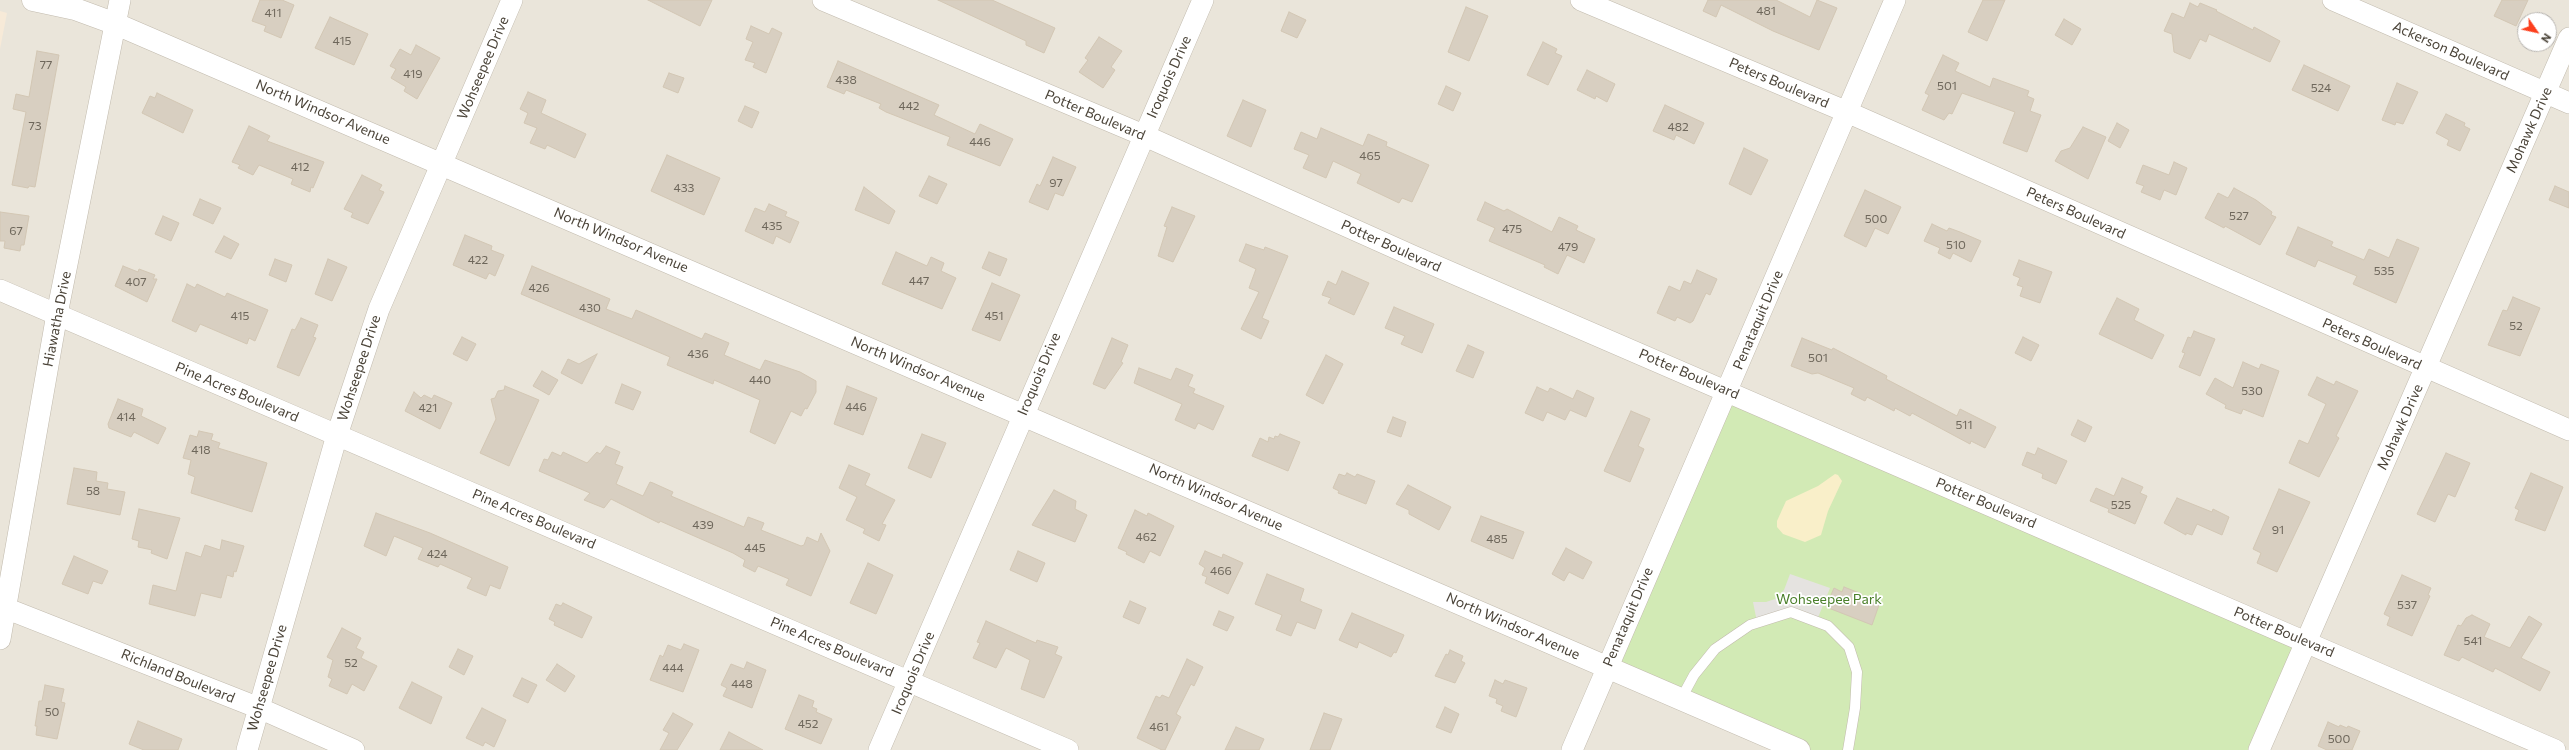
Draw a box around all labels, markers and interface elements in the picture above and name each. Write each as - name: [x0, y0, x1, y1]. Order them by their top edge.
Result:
- house number: 481: [1756, 4, 1776, 18]
- house number: 411: [264, 6, 282, 20]
- north arrow: [2517, 12, 2557, 52]
- street label: Wohseepee Drive: [454, 14, 512, 122]
- street label: Ackerson Boulevard: [2390, 18, 2512, 84]
- text: N: [2539, 31, 2554, 45]
- street label: Iroquois Drive: [1143, 33, 1195, 121]
- house number: 415: [333, 34, 351, 48]
- street label: Peters Boulevard: [1726, 54, 1832, 112]
- house number: 77: [40, 58, 52, 72]
- house number: 419: [403, 67, 423, 81]
- house number: 438: [835, 73, 857, 87]
- street label: North Windsor Avenue: [253, 76, 393, 148]
- house number: 501: [1937, 79, 1957, 93]
- house number: 524: [2311, 81, 2331, 95]
- street label: Mohawk Drive: [2503, 84, 2555, 176]
- street label: Potter Boulevard: [1042, 86, 1148, 144]
- house number: 442: [899, 99, 919, 113]
- house number: 73: [28, 119, 42, 133]
- house number: 482: [1667, 120, 1689, 134]
- house number: 446: [969, 135, 991, 149]
- house number: 465: [1359, 149, 1381, 163]
- house number: 412: [291, 160, 309, 174]
- house number: 97: [1049, 176, 1063, 190]
- house number: 433: [674, 181, 694, 195]
- street label: Peters Boulevard: [2024, 184, 2128, 242]
- street label: North Windsor Avenue: [551, 204, 691, 276]
- house number: 527: [2229, 209, 2249, 223]
- house number: 500: [1865, 212, 1887, 226]
- street label: Potter Boulevard: [1338, 216, 1444, 276]
- house number: 435: [762, 219, 782, 233]
- house number: 475: [1502, 222, 1522, 236]
- house number: 67: [9, 224, 23, 238]
- house number: 510: [1946, 238, 1966, 252]
- house number: 479: [1558, 240, 1578, 254]
- house number: 422: [468, 253, 488, 267]
- house number: 535: [2374, 264, 2394, 278]
- street label: Penataquit Drive: [1730, 268, 1786, 372]
- street label: Hiawatha Drive: [39, 270, 75, 368]
- house number: 447: [909, 274, 929, 288]
- house number: 407: [125, 275, 147, 289]
- house number: 426: [529, 281, 549, 295]
- house number: 430: [579, 301, 601, 315]
- house number: 415: [231, 309, 249, 323]
- house number: 451: [984, 309, 1004, 323]
- street label: Wohseepee Drive: [334, 313, 384, 423]
- street label: Peters Boulevard: [2320, 315, 2424, 373]
- house number: 52: [2509, 319, 2523, 333]
- street label: Iroquois Drive: [1014, 330, 1064, 418]
- street label: North Windsor Avenue: [848, 333, 988, 405]
- street label: Potter Boulevard: [1636, 345, 1742, 403]
- house number: 436: [687, 347, 709, 361]
- house number: 501: [1808, 351, 1828, 365]
- street label: Pine Acres Boulevard: [173, 358, 301, 426]
- house number: 440: [749, 373, 771, 387]
- street label: Mohawk Drive: [2374, 381, 2426, 473]
- house number: 530: [2241, 384, 2263, 398]
- house number: 446: [845, 400, 867, 414]
- house number: 421: [419, 401, 437, 415]
- house number: 414: [116, 410, 136, 424]
- house number: 511: [1955, 418, 1973, 432]
- house number: 418: [191, 443, 211, 457]
- street label: North Windsor Avenue: [1147, 460, 1285, 534]
- street label: Potter Boulevard: [1933, 474, 2039, 532]
- house number: 58: [86, 484, 100, 498]
- street label: Pine Acres Boulevard: [470, 485, 598, 553]
- house number: 525: [2111, 498, 2131, 512]
- house number: 439: [692, 518, 714, 532]
- house number: 91: [2272, 523, 2284, 537]
- house number: 462: [1135, 530, 1157, 544]
- house number: 485: [1486, 532, 1508, 546]
- house number: 445: [744, 541, 766, 555]
- house number: 424: [427, 547, 447, 561]
- house number: 466: [1210, 564, 1232, 578]
- street label: Penataquit Drive: [1600, 565, 1656, 669]
- street label: North Windsor Avenue: [1444, 589, 1582, 663]
- park label: Wohseepee Park: [1776, 591, 1882, 607]
- house number: 537: [2397, 598, 2417, 612]
- street label: Potter Boulevard: [2231, 603, 2337, 661]
- street label: Pine Acres Boulevard: [768, 613, 896, 681]
- street label: Wohseepee Drive: [244, 623, 290, 733]
- street label: Iroquois Drive: [888, 629, 938, 717]
- house number: 541: [2464, 634, 2482, 648]
- street label: Richland Boulevard: [119, 645, 237, 707]
- house number: 52: [344, 656, 358, 670]
- house number: 444: [662, 661, 684, 675]
- house number: 448: [731, 677, 753, 691]
- house number: 50: [45, 705, 59, 719]
- house number: 452: [798, 717, 818, 731]
- house number: 461: [1149, 720, 1169, 734]
- house number: 500: [2328, 732, 2350, 746]

